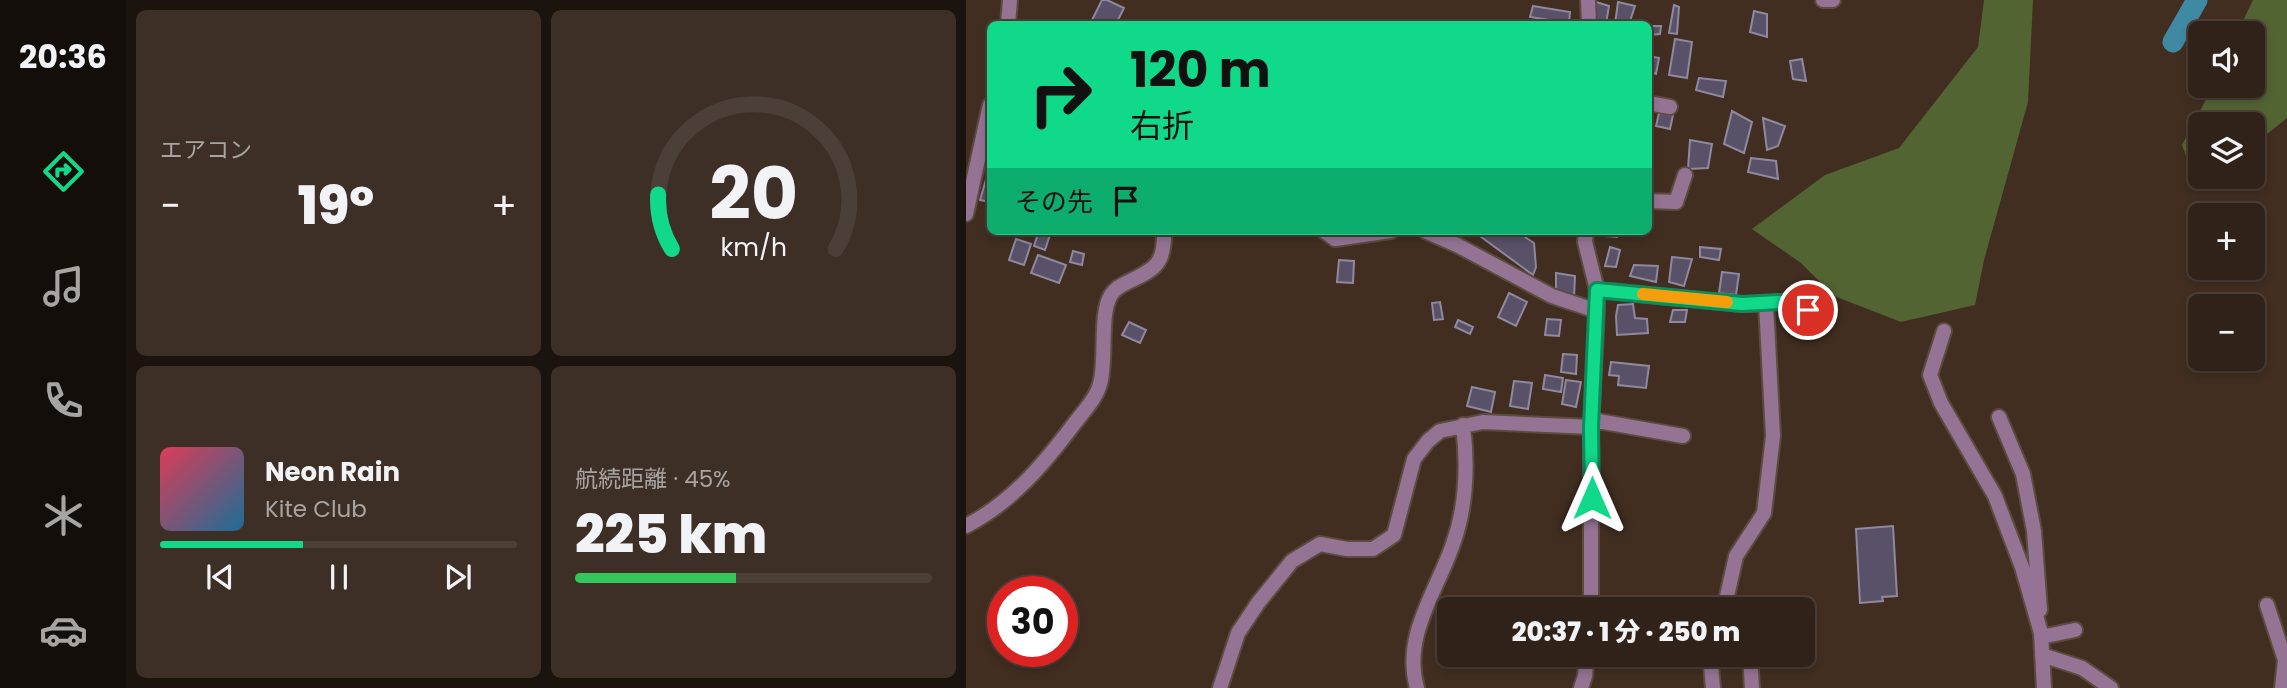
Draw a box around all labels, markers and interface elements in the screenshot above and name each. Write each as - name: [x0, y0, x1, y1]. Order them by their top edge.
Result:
- map controls: [2188, 21, 2265, 371]
- button: sound: [2188, 21, 2265, 98]
- text: 20:36: [19, 34, 107, 79]
- text: 120 m: [1130, 36, 1271, 104]
- icon: right: [1015, 49, 1106, 140]
- text: 右折: [1130, 103, 1194, 148]
- button: layers: [2188, 112, 2265, 189]
- text: エアコン: [160, 134, 252, 166]
- text: 20: [709, 143, 798, 244]
- icon: directions: [39, 147, 88, 196]
- text: 19°: [298, 169, 374, 242]
- text: −: [160, 179, 181, 232]
- text: +: [491, 179, 517, 232]
- icon: arrive: [1107, 182, 1145, 220]
- text: その先: [1015, 184, 1093, 220]
- button: +: [2188, 203, 2265, 280]
- text: km/h: [720, 230, 787, 265]
- icon: music: [39, 262, 88, 311]
- pin: [1778, 280, 1838, 340]
- icon: arrive: [1789, 291, 1827, 329]
- button: −: [2188, 294, 2265, 371]
- icon: phone: [39, 376, 88, 425]
- text: Neon Rain: [265, 454, 400, 490]
- position arrow: [1555, 461, 1629, 535]
- text: 航続距離 · 45%: [575, 463, 731, 495]
- icon: climate: [39, 491, 88, 540]
- text: Kite Club: [265, 493, 367, 525]
- text: 225 km: [575, 498, 767, 571]
- icon: previous: [201, 558, 239, 596]
- icon: pause: [320, 558, 358, 596]
- icon: next: [439, 558, 477, 596]
- speed limit sign: 30: [987, 576, 1078, 667]
- icon: car: [39, 606, 88, 655]
- text: 20:37 · 1 分 · 250 m: [1512, 614, 1740, 650]

